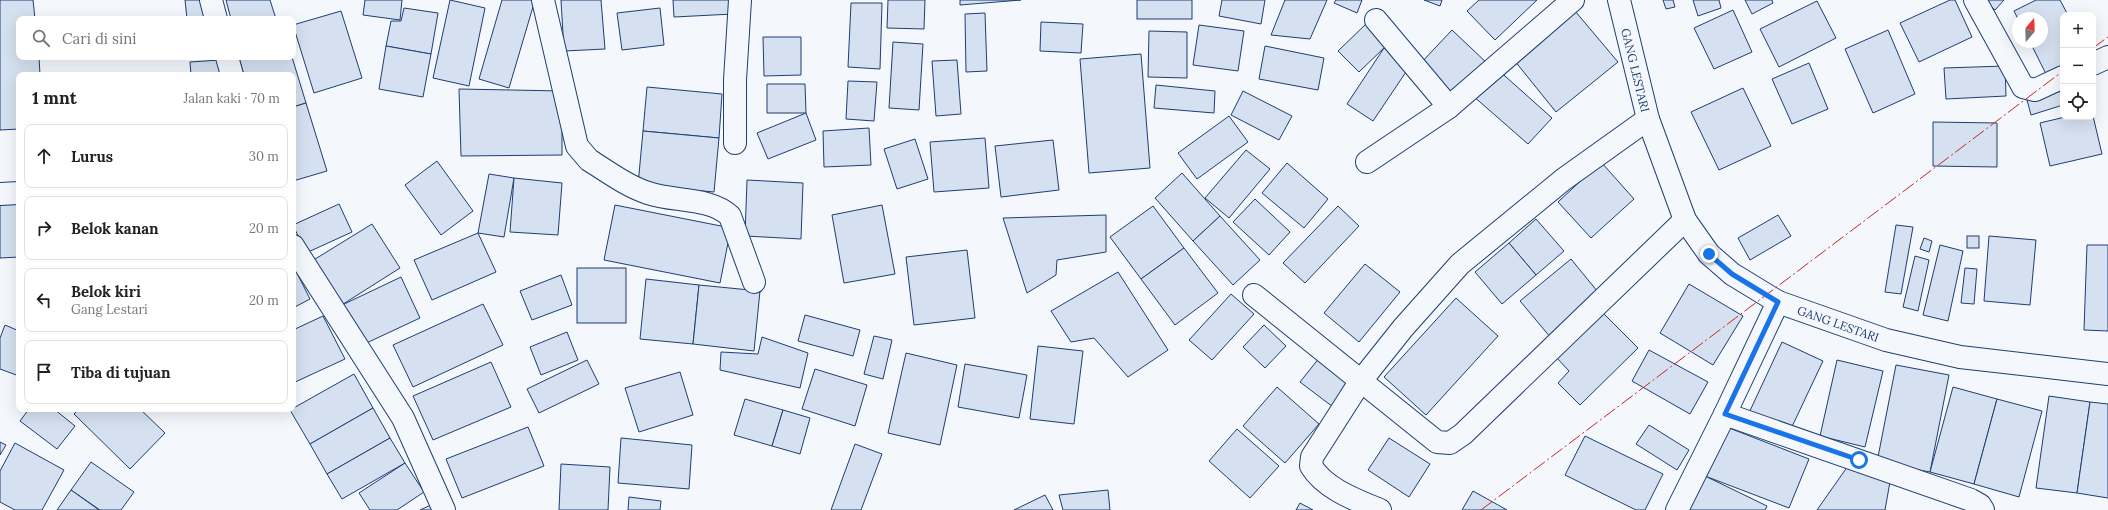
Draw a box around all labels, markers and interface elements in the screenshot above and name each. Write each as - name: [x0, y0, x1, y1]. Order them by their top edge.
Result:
- north arrow: [2012, 12, 2048, 48]
- map controls: [2060, 12, 2096, 120]
- button: +: [2060, 12, 2096, 48]
- search box: [16, 16, 296, 60]
- icon: search: [30, 27, 52, 49]
- street label: GANG LESTARI: [1619, 27, 1653, 113]
- text: Cari di sini: [62, 29, 137, 48]
- button: −: [2060, 48, 2096, 84]
- button: locate: [2060, 84, 2096, 120]
- text: 1 mnt: [32, 87, 77, 109]
- text: Jalan kaki · 70 m: [184, 90, 280, 107]
- icon: ahead: [33, 145, 55, 167]
- text: Lurus: [71, 147, 113, 166]
- text: 30 m: [249, 148, 279, 165]
- icon: right: [33, 217, 55, 239]
- text: Belok kanan: [71, 219, 159, 238]
- text: 20 m: [249, 220, 279, 237]
- route end: [1700, 245, 1718, 263]
- text: Belok kiri: [71, 282, 141, 301]
- icon: left: [33, 289, 55, 311]
- text: 20 m: [249, 292, 279, 309]
- text: Gang Lestari: [71, 301, 148, 318]
- street label: GANG LESTARI: [1795, 302, 1881, 345]
- icon: arrive: [33, 361, 55, 383]
- text: Tiba di tujuan: [71, 363, 170, 382]
- route start: [1850, 451, 1868, 469]

